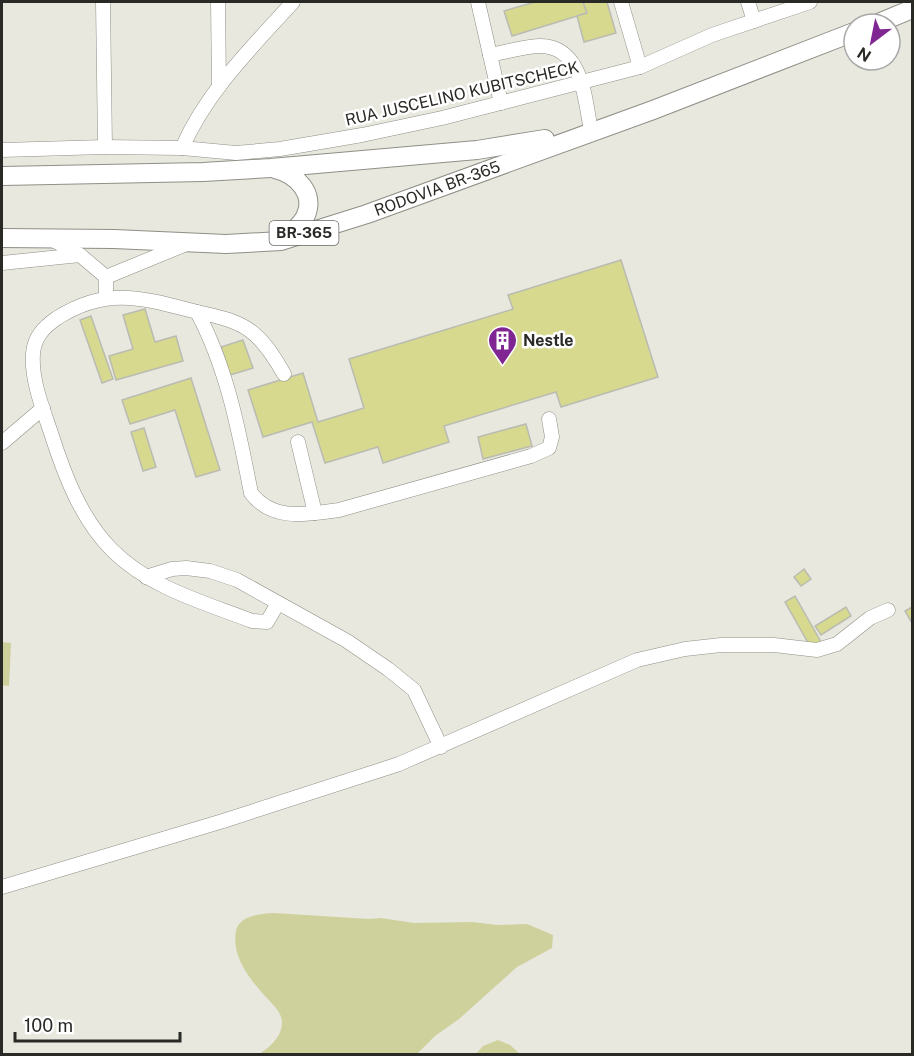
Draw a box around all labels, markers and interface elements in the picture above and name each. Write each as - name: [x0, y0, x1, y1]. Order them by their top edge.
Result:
- north arrow: [842, 12, 902, 72]
- text: N: [854, 43, 875, 66]
- street label: RUA JUSCELINO KUBITSCHECK: [343, 57, 581, 130]
- street label: RODOVIA BR-365: [372, 157, 503, 220]
- road number: BR-365: [270, 221, 338, 245]
- building icon: Nestle: [486, 324, 518, 366]
- place label: Nestle: [523, 331, 574, 350]
- scale bar: [15, 1005, 180, 1043]
- text: 100 m: [24, 1015, 73, 1036]

